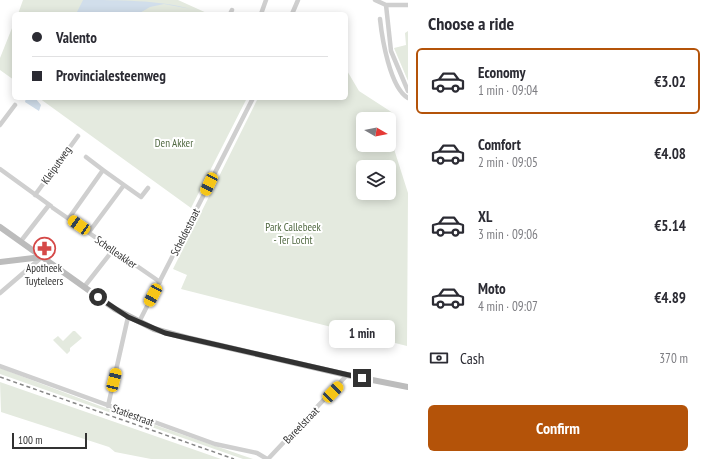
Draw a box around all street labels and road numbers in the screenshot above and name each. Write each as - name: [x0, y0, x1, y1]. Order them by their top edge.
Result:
- street label: Kleiputweg: [38, 143, 74, 187]
- street label: Scheldestraat: [167, 206, 203, 258]
- street label: Schelleakker: [92, 232, 140, 272]
- street label: Statiestraat: [110, 401, 156, 429]
- street label: Bareelstraat: [280, 404, 322, 446]

